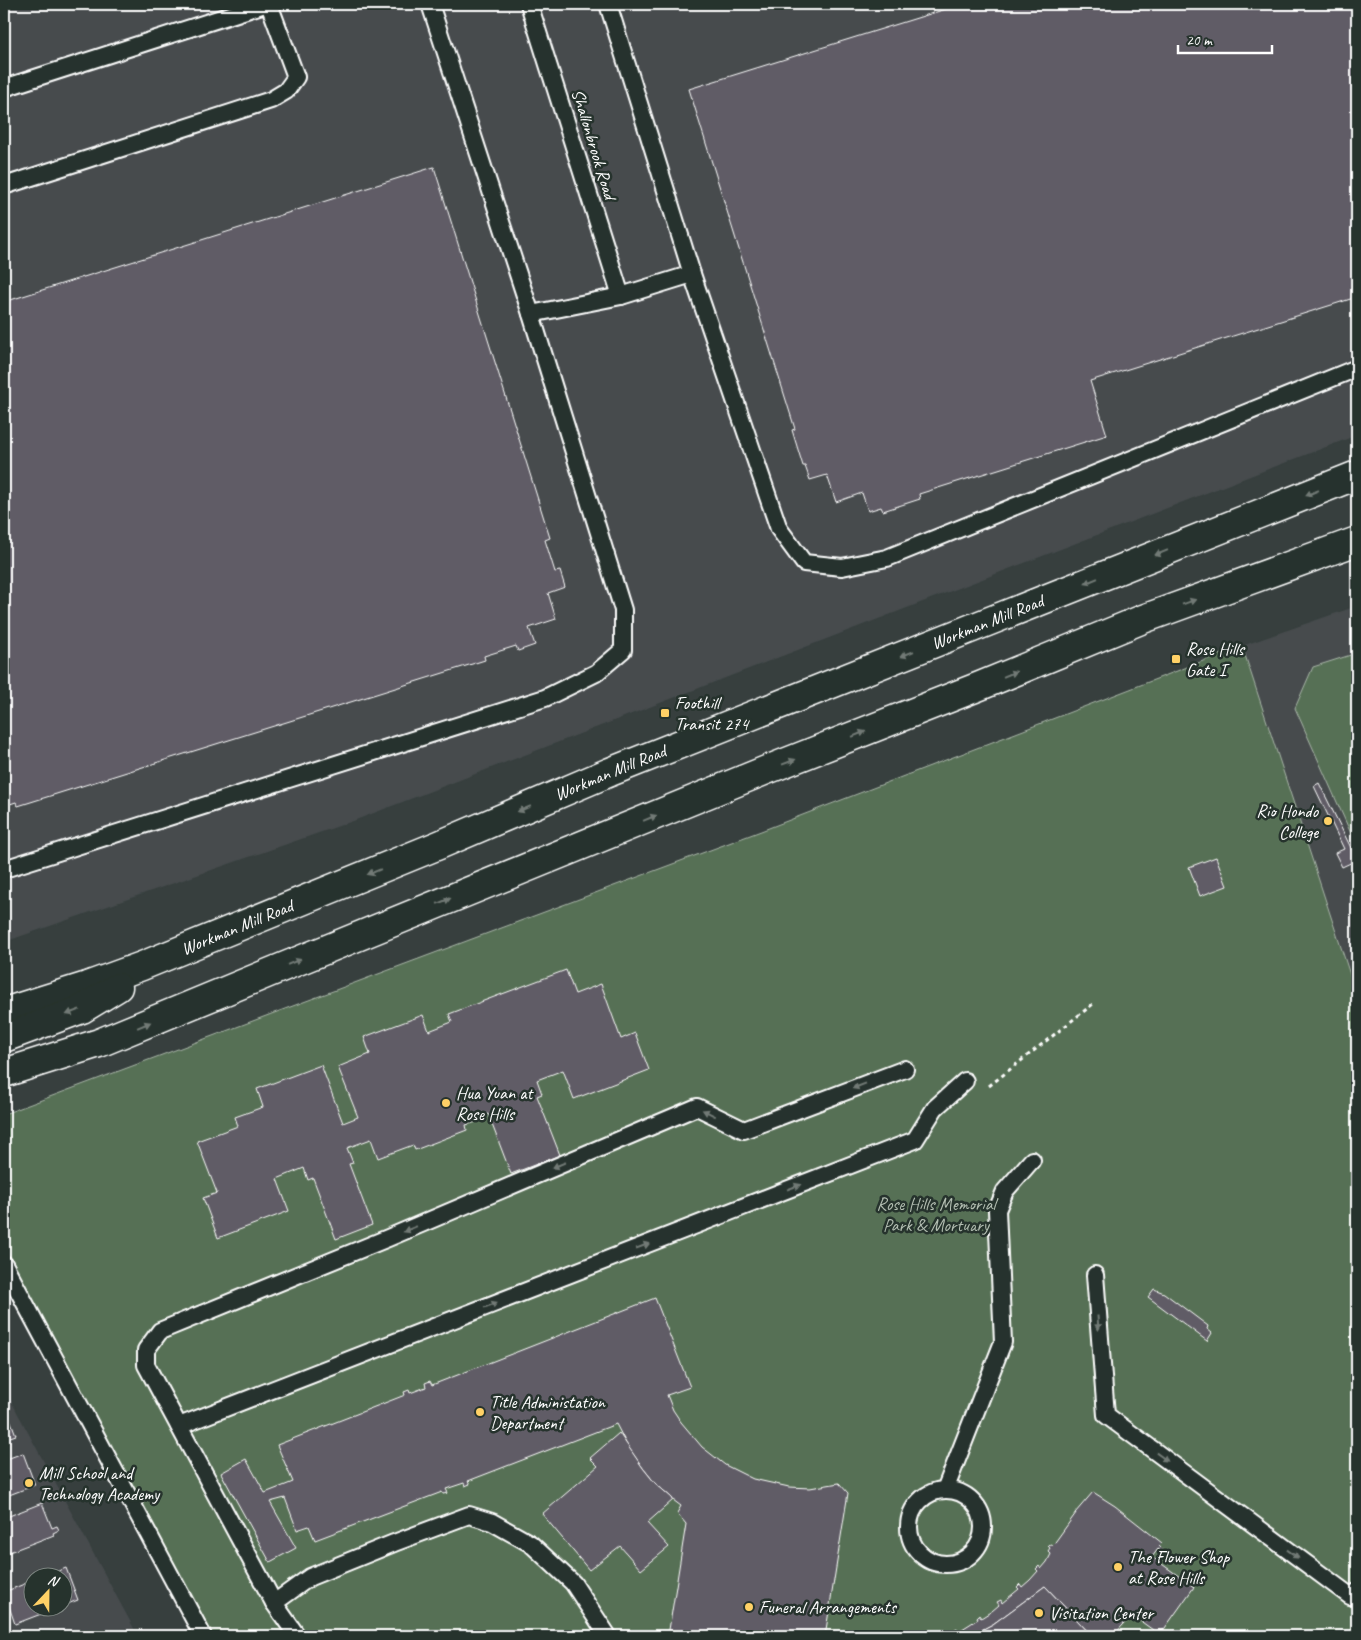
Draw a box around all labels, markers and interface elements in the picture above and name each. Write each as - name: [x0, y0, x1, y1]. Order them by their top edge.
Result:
- scale bar: [1178, 22, 1272, 54]
- text: 20 m: [1186, 31, 1213, 50]
- street label: Shallonbrook Road: [567, 86, 622, 205]
- one-way arrow: [1304, 489, 1319, 497]
- one-way arrow: [1154, 550, 1168, 558]
- one-way arrow: [1083, 577, 1098, 585]
- street label: Workman Mill Road: [928, 589, 1049, 654]
- one-way arrow: [1182, 598, 1197, 606]
- place label: Rose Hills Gate I: [1186, 638, 1246, 681]
- one-way arrow: [899, 650, 914, 658]
- marker: Rose Hills Gate I: [1170, 653, 1182, 665]
- one-way arrow: [1003, 670, 1018, 678]
- place label: Foothill Transit 274: [675, 692, 750, 735]
- marker: Foothill Transit 274: [659, 707, 671, 719]
- one-way arrow: [852, 730, 866, 738]
- street label: Workman Mill Road: [551, 739, 672, 805]
- one-way arrow: [782, 758, 797, 766]
- place label: Rio Hondo College: [1256, 800, 1320, 843]
- one-way arrow: [517, 805, 531, 813]
- one-way arrow: [643, 814, 658, 822]
- marker: Rio Hondo College: [1322, 815, 1334, 827]
- one-way arrow: [367, 868, 382, 876]
- street label: Workman Mill Road: [178, 894, 299, 960]
- one-way arrow: [437, 897, 452, 905]
- one-way arrow: [287, 958, 301, 966]
- one-way arrow: [65, 1008, 80, 1016]
- one-way arrow: [137, 1020, 151, 1028]
- place label: Hua Yuan at Rose Hills: [456, 1082, 535, 1125]
- one-way arrow: [851, 1082, 866, 1090]
- marker: Hua Yuan at Rose Hills: [440, 1097, 452, 1109]
- one-way arrow: [702, 1109, 716, 1117]
- one-way arrow: [552, 1162, 566, 1170]
- one-way arrow: [787, 1183, 802, 1191]
- park label: Rose Hills Memorial Park & Mortuary: [876, 1193, 999, 1236]
- one-way arrow: [403, 1225, 417, 1233]
- one-way arrow: [636, 1242, 651, 1250]
- one-way arrow: [484, 1300, 498, 1308]
- one-way arrow: [1095, 1316, 1103, 1332]
- place label: Title Administation Department: [490, 1391, 606, 1434]
- marker: Title Administation Department: [474, 1406, 486, 1418]
- one-way arrow: [1155, 1452, 1169, 1462]
- place label: Mill School and Technology Academy: [39, 1462, 161, 1505]
- marker: Mill School and Technology Academy: [23, 1477, 35, 1489]
- place label: The Flower Shop at Rose Hills: [1128, 1546, 1230, 1589]
- one-way arrow: [1286, 1549, 1300, 1559]
- marker: The Flower Shop at Rose Hills: [1112, 1561, 1124, 1573]
- north arrow: [22, 1568, 72, 1618]
- text: N: [45, 1571, 62, 1591]
- place label: Funeral Arrangements: [759, 1596, 898, 1618]
- marker: Funeral Arrangements: [743, 1601, 755, 1613]
- place label: Visitation Center: [1049, 1602, 1155, 1624]
- marker: Visitation Center: [1033, 1607, 1045, 1619]

